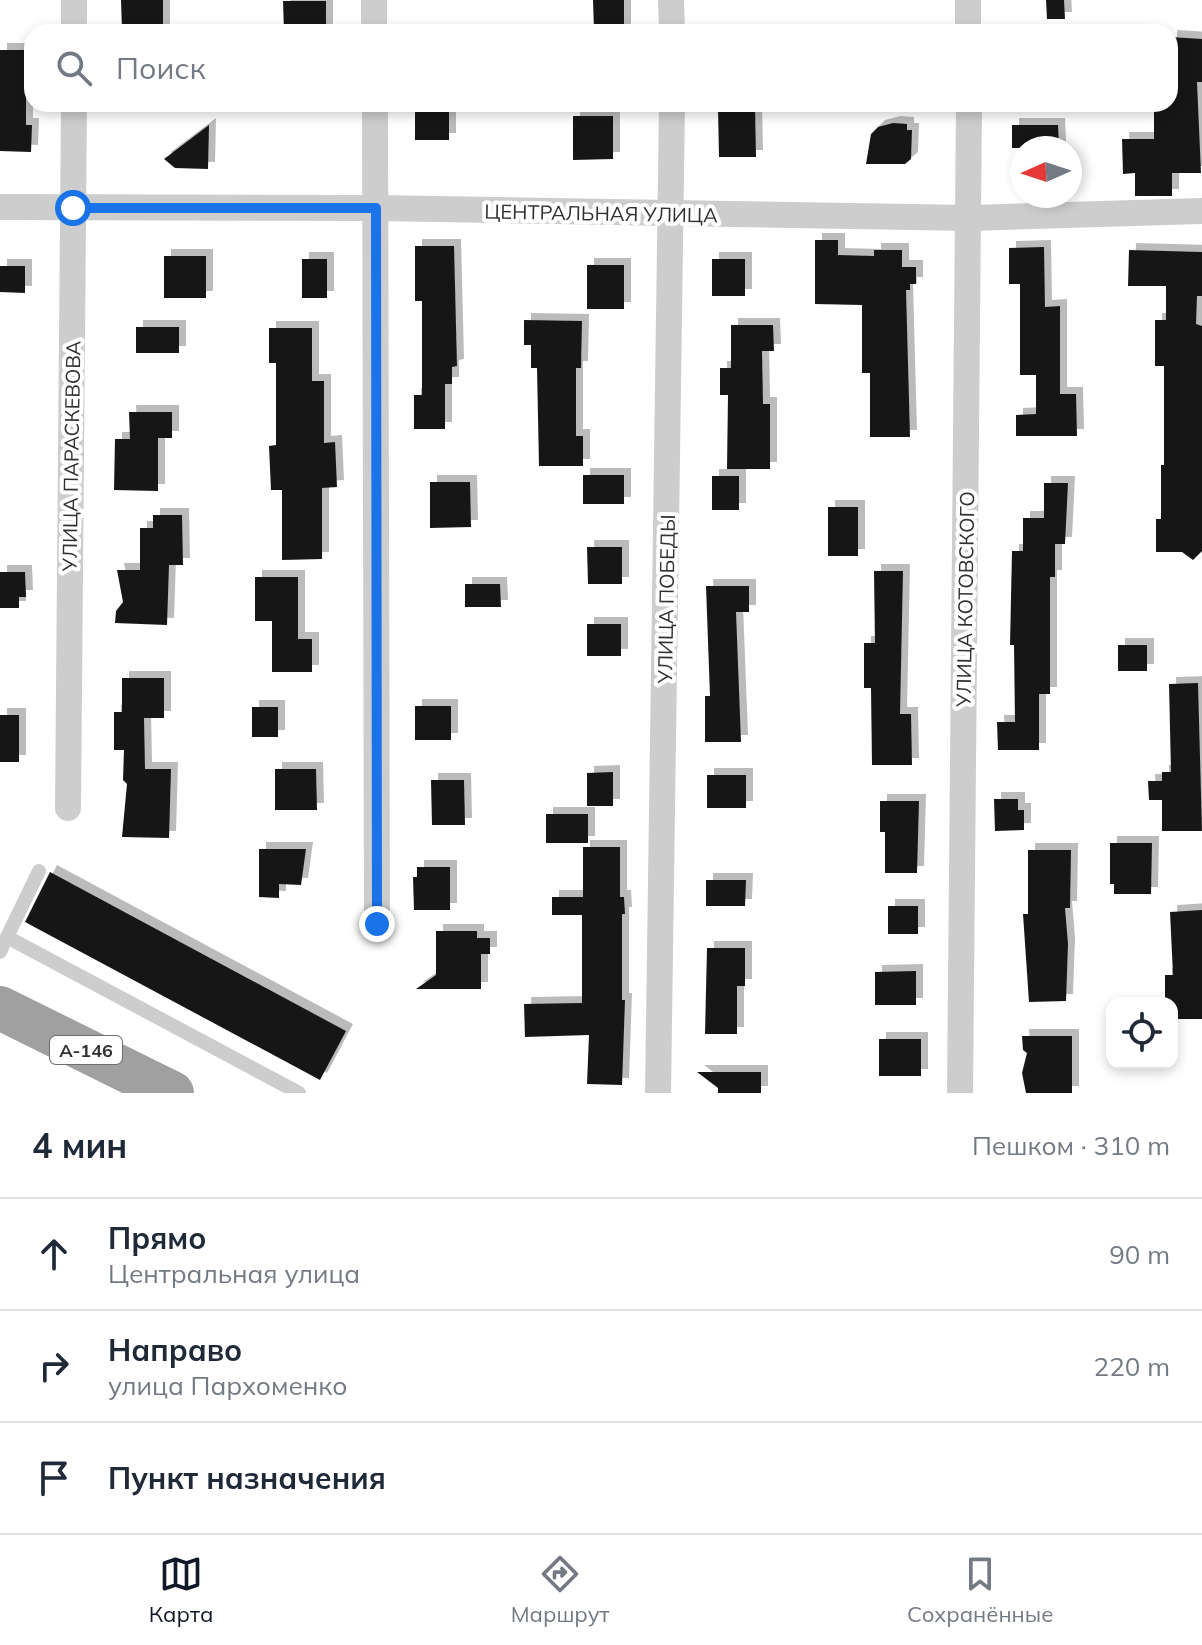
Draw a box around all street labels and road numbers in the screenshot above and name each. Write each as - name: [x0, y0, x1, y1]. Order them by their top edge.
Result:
- street label: ЦЕНТРАЛЬНАЯ УЛИЦА: [484, 198, 718, 228]
- street label: УЛИЦА ПАРАСКЕВОВА: [56, 340, 86, 573]
- street label: УЛИЦА КОТОВСКОГО: [951, 491, 979, 708]
- street label: УЛИЦА ПОБЕДЫ: [652, 514, 680, 685]
- road number: А-146: [50, 1036, 122, 1064]

